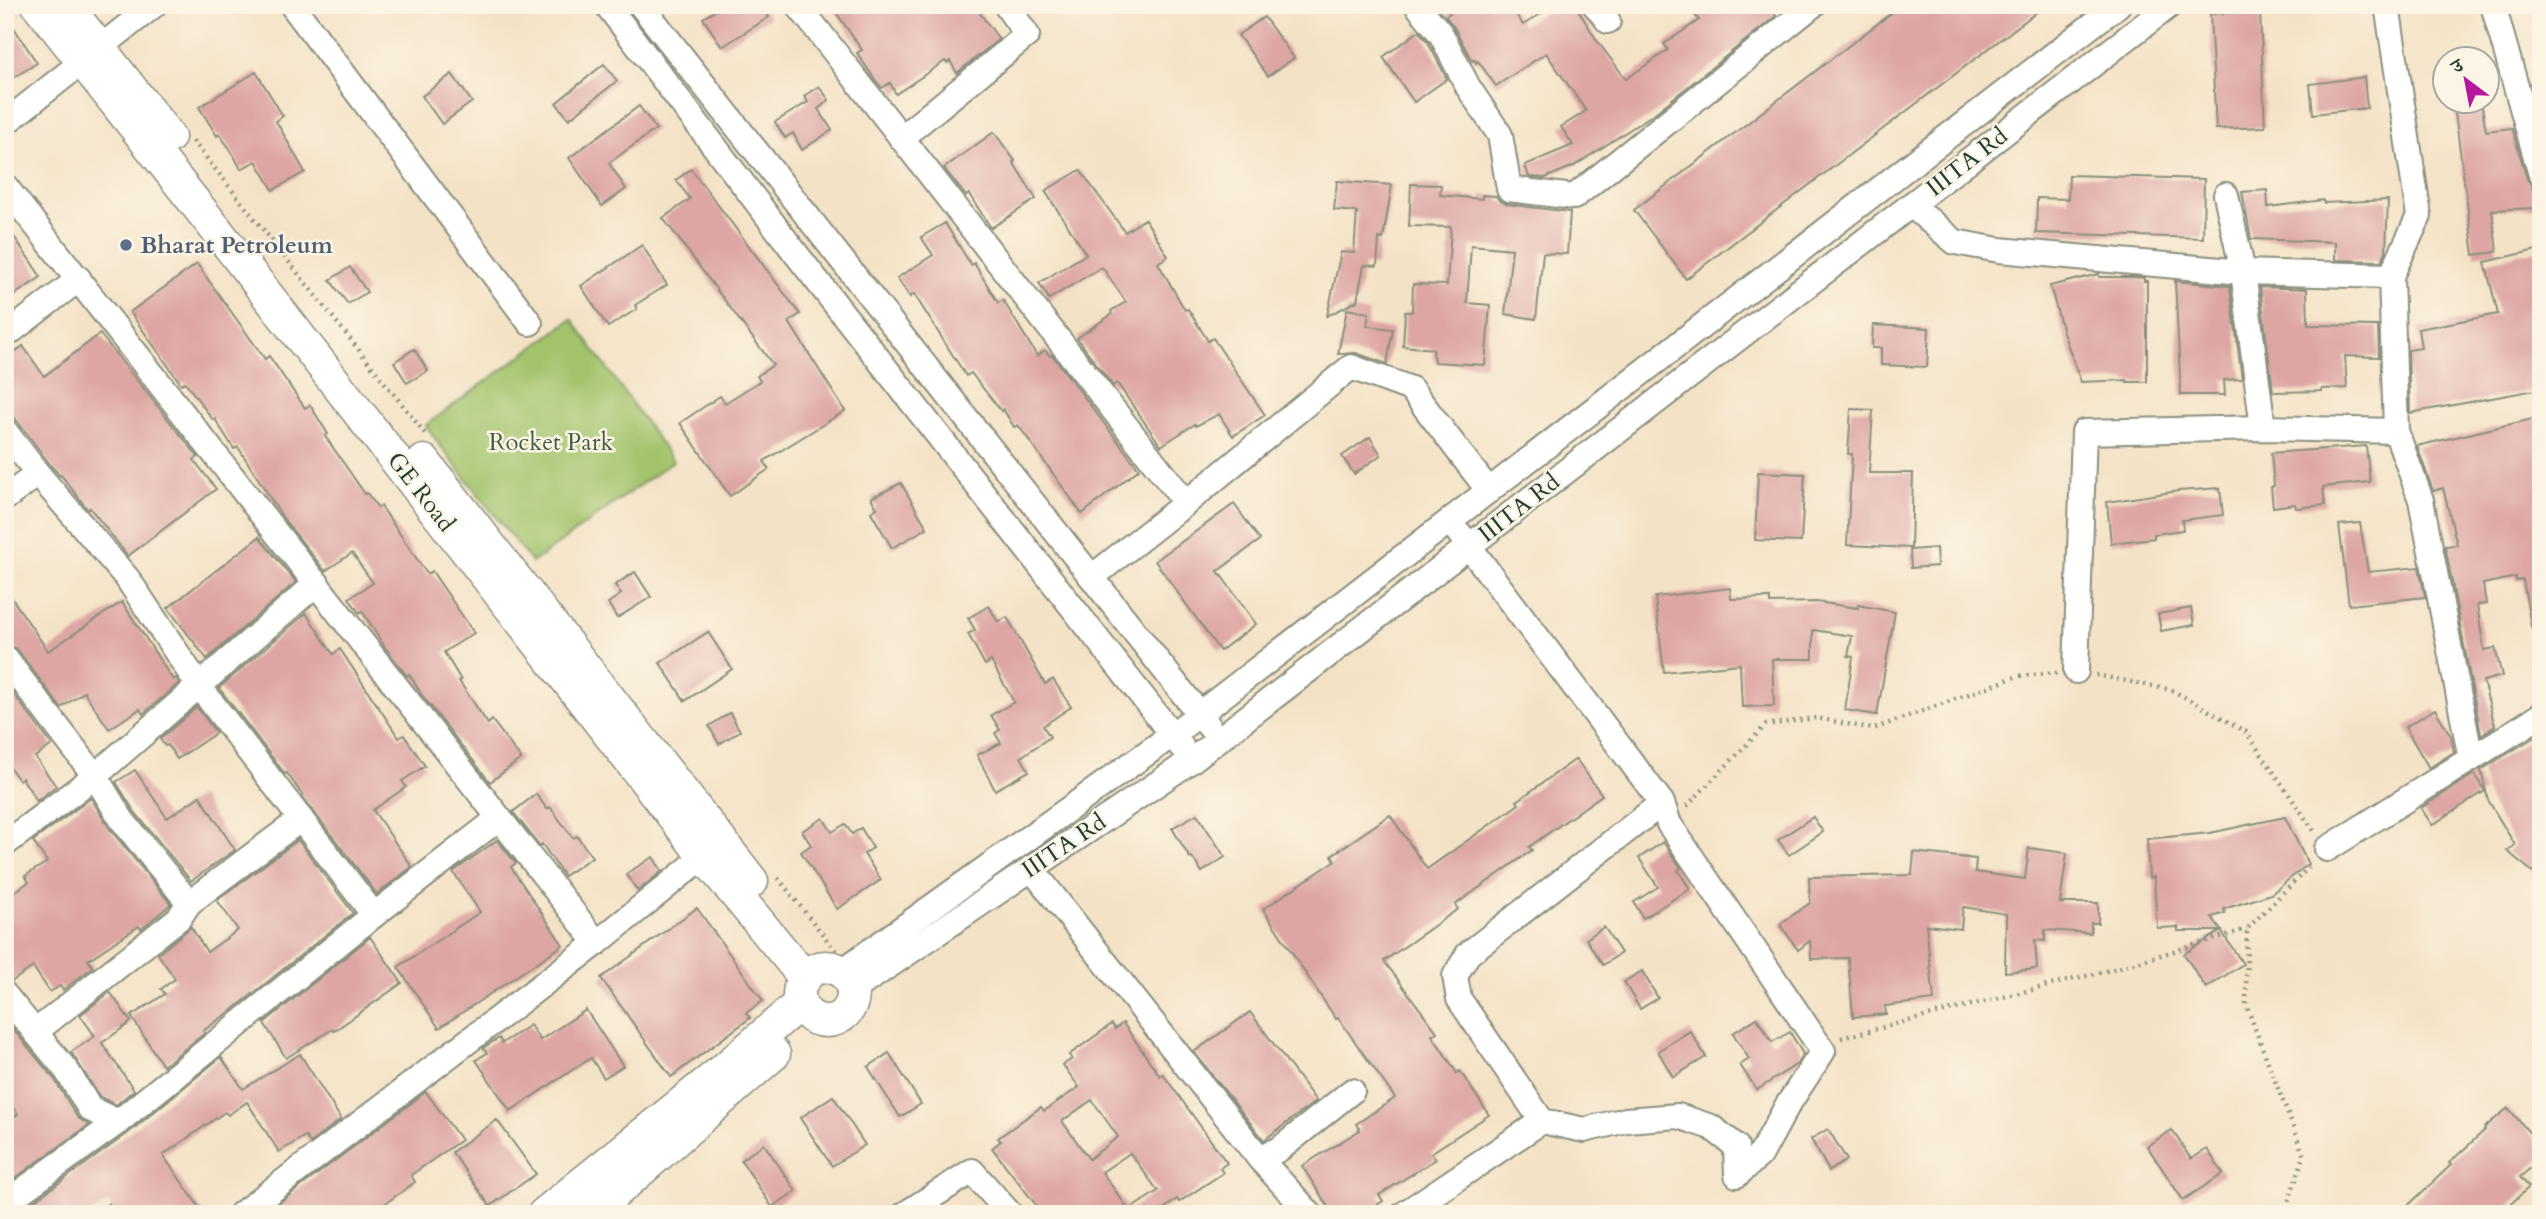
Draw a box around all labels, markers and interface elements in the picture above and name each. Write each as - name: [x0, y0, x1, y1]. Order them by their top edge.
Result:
- north arrow: [2430, 46, 2500, 116]
- text: उ: [2445, 52, 2470, 81]
- street label: IIITA Rd: [1919, 120, 2015, 204]
- place label: Bharat Petroleum: [140, 229, 334, 262]
- marker: Bharat Petroleum: [118, 237, 134, 253]
- park label: Rocket Park: [489, 426, 613, 459]
- street label: GE Road: [379, 445, 463, 539]
- street label: IIITA Rd: [1471, 466, 1567, 550]
- street label: IIITA Rd: [1015, 806, 1113, 886]

